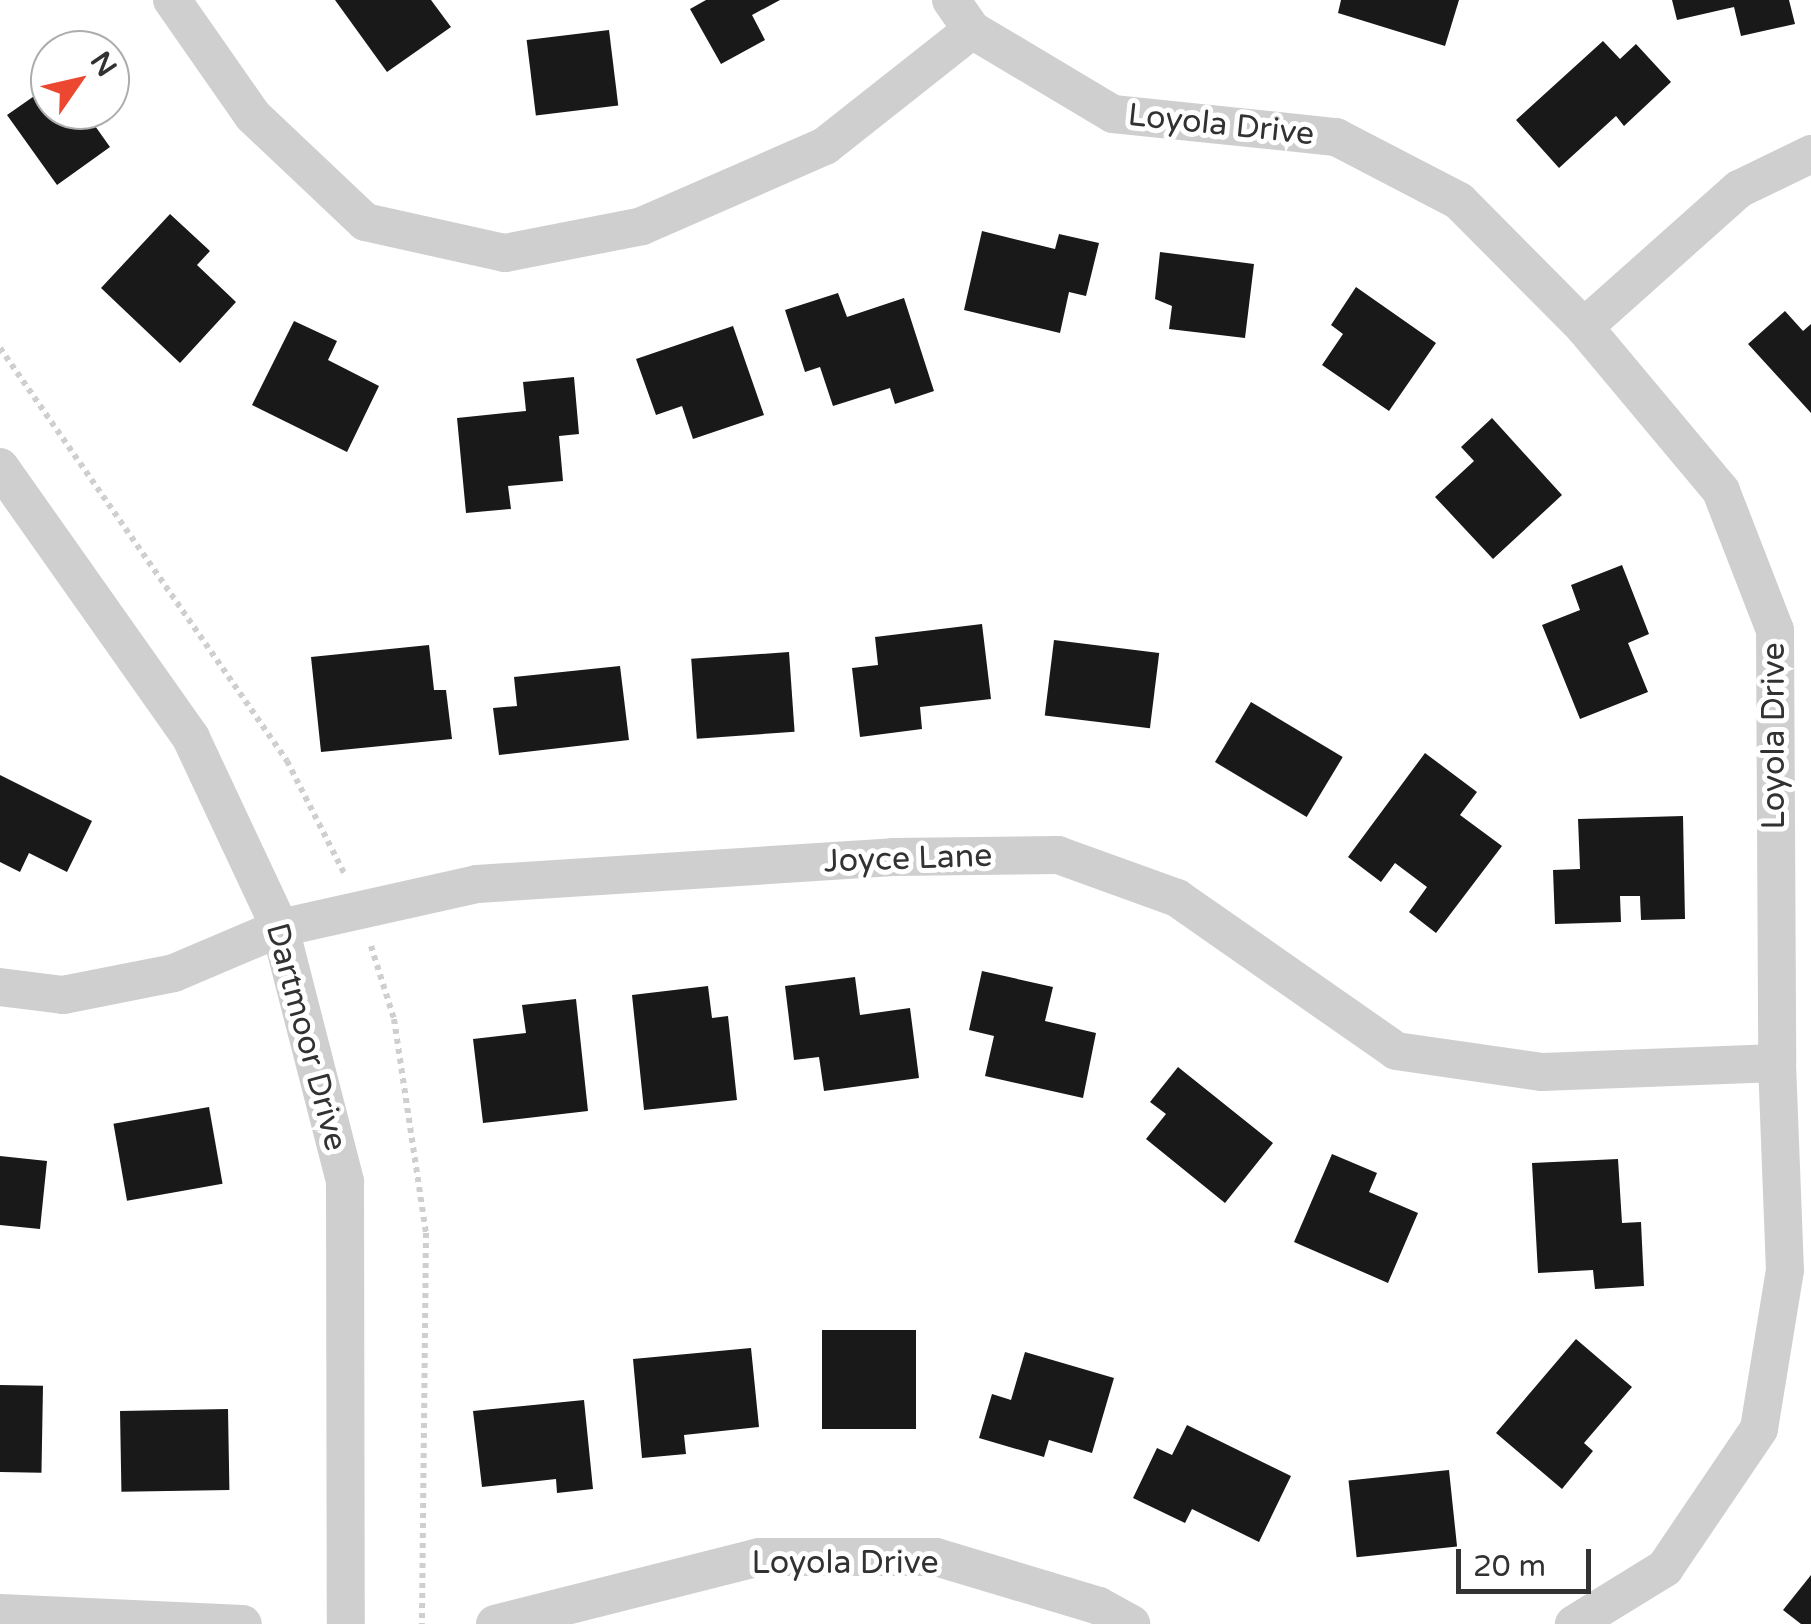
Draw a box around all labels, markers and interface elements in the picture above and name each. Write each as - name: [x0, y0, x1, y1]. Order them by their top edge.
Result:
- north arrow: [30, 30, 130, 130]
- text: N: [83, 46, 124, 83]
- street label: Loyola Drive: [1126, 96, 1316, 154]
- street label: Loyola Drive: [1755, 642, 1793, 830]
- street label: Joyce Lane: [823, 837, 993, 881]
- street label: Dartmoor Drive: [257, 919, 355, 1155]
- scale bar: [1461, 1529, 1596, 1591]
- street label: Loyola Drive: [751, 1544, 939, 1582]
- text: 20 m: [1473, 1548, 1546, 1585]

